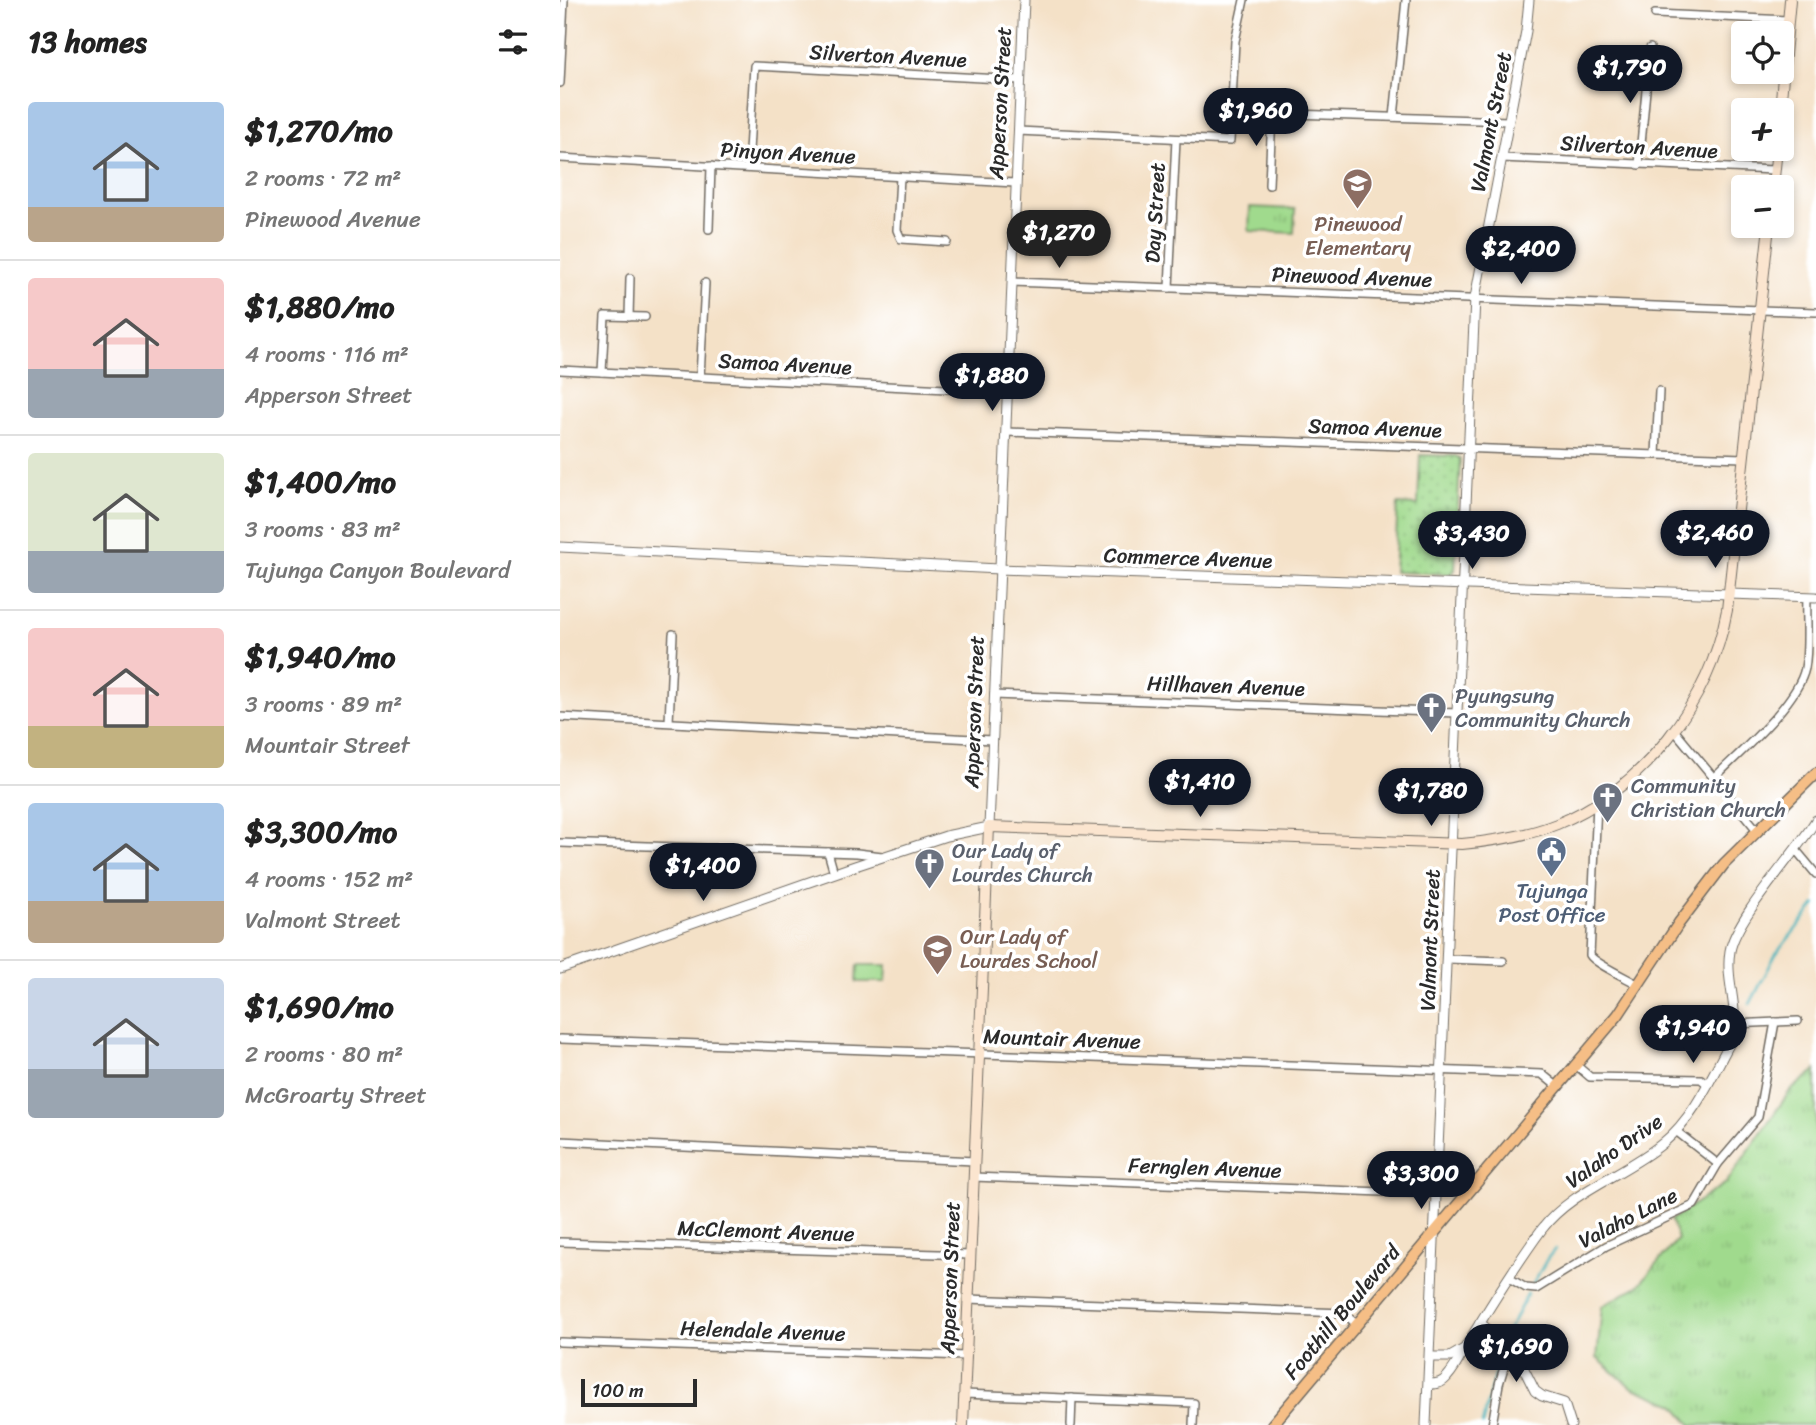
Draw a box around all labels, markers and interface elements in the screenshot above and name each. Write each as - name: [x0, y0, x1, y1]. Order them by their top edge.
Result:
- text: 13 homes: [28, 15, 147, 69]
- map controls: [1731, 21, 1794, 238]
- button: locate: [1731, 21, 1794, 84]
- icon: filters: [494, 23, 532, 61]
- street label: Apperson Street: [977, 26, 1023, 181]
- street label: Silverton Avenue: [808, 33, 968, 79]
- pin: $1,790: [1573, 46, 1687, 105]
- text: $1,790: [1593, 47, 1667, 88]
- street label: Valmont Street: [1459, 49, 1523, 195]
- pin: $1,960: [1199, 88, 1313, 148]
- text: $1,960: [1219, 90, 1293, 131]
- button: +: [1731, 98, 1794, 161]
- text: $1,270/mo: [245, 104, 393, 158]
- street label: Silverton Avenue: [1559, 124, 1719, 170]
- icon: home: [84, 130, 168, 214]
- street label: Pinyon Avenue: [719, 130, 857, 176]
- text: 2 rooms · 72 m²: [245, 158, 401, 199]
- street label: Day Street: [1133, 162, 1177, 264]
- school or university icon: Pinewood Elementary: [1341, 167, 1375, 211]
- button: −: [1731, 175, 1794, 238]
- text: Pinewood Avenue: [245, 199, 421, 240]
- place label: Pinewood Elementary: [1305, 205, 1411, 267]
- pin: $1,270: [1002, 210, 1116, 270]
- text: $1,270: [1023, 212, 1095, 253]
- pin: $2,400: [1464, 226, 1578, 286]
- text: $2,400: [1482, 228, 1560, 269]
- street label: Pinewood Avenue: [1271, 255, 1433, 299]
- text: $1,880/mo: [245, 280, 394, 334]
- icon: home: [84, 306, 168, 390]
- text: 4 rooms · 116 m²: [245, 334, 409, 375]
- street label: Samoa Avenue: [717, 342, 853, 386]
- pin: $1,880: [935, 354, 1049, 413]
- text: $1,880: [955, 355, 1029, 396]
- text: Apperson Street: [245, 375, 412, 416]
- street label: Samoa Avenue: [1308, 407, 1442, 449]
- text: $1,400/mo: [245, 455, 396, 509]
- icon: home: [84, 481, 168, 565]
- text: 3 rooms · 83 m²: [245, 509, 401, 550]
- pin: $2,460: [1658, 510, 1772, 570]
- pin: $3,430: [1415, 512, 1529, 571]
- text: $2,460: [1677, 512, 1753, 553]
- text: $3,430: [1434, 513, 1510, 554]
- street label: Commerce Avenue: [1103, 536, 1273, 580]
- text: Tujunga Canyon Boulevard: [245, 550, 510, 591]
- text: $1,940/mo: [245, 630, 395, 684]
- street label: Apperson Street: [952, 635, 996, 790]
- icon: home: [84, 656, 168, 740]
- street label: Hillhaven Avenue: [1146, 664, 1306, 708]
- place label: Pyungsung Community Church: [1455, 677, 1630, 739]
- text: 3 rooms · 89 m²: [245, 684, 402, 725]
- church icon: Pyungsung Community Church: [1415, 691, 1449, 735]
- text: Mountair Street: [245, 725, 410, 766]
- pin: $1,410: [1143, 760, 1257, 819]
- text: $1,410: [1165, 761, 1235, 802]
- place label: Community Christian Church: [1631, 767, 1786, 829]
- pin: $1,780: [1374, 768, 1488, 828]
- text: $1,780: [1394, 770, 1468, 811]
- church icon: Community Christian Church: [1591, 781, 1625, 825]
- text: $3,300/mo: [245, 805, 397, 859]
- icon: home: [84, 831, 168, 915]
- place label: Our Lady of Lourdes Church: [952, 832, 1093, 894]
- public building icon: Tujunga Post Office: [1535, 834, 1569, 878]
- pin: $1,400: [646, 844, 760, 903]
- text: $1,400: [666, 845, 740, 886]
- church icon: Our Lady of Lourdes Church: [912, 846, 946, 890]
- text: 4 rooms · 152 m²: [245, 859, 413, 900]
- street label: Valmont Street: [1409, 868, 1451, 1012]
- place label: Tujunga Post Office: [1499, 872, 1606, 934]
- text: Valmont Street: [245, 900, 401, 941]
- place label: Our Lady of Lourdes School: [960, 918, 1099, 980]
- school or university icon: Our Lady of Lourdes School: [920, 932, 954, 976]
- text: $1,690/mo: [245, 980, 394, 1034]
- icon: home: [84, 1006, 168, 1090]
- pin: $1,940: [1636, 1006, 1750, 1065]
- text: $1,940: [1656, 1007, 1730, 1048]
- street label: Mountair Avenue: [983, 1017, 1142, 1061]
- text: 2 rooms · 80 m²: [245, 1034, 403, 1075]
- text: McGroarty Street: [245, 1075, 426, 1116]
- street label: Valaho Drive: [1557, 1103, 1671, 1199]
- street label: Fernglen Avenue: [1128, 1146, 1282, 1190]
- pin: $3,300: [1364, 1152, 1478, 1211]
- text: $3,300: [1383, 1153, 1459, 1194]
- street label: Valaho Lane: [1572, 1177, 1685, 1259]
- street label: Apperson Street: [928, 1201, 972, 1356]
- street label: McClemont Avenue: [677, 1209, 855, 1253]
- street label: Foothill Boulevard: [1274, 1234, 1412, 1388]
- street label: Helendale Avenue: [680, 1309, 847, 1353]
- pin: $1,690: [1459, 1324, 1573, 1384]
- text: $1,690: [1479, 1326, 1553, 1367]
- text: 100 m: [592, 1374, 644, 1407]
- scale bar: [581, 1376, 696, 1408]

